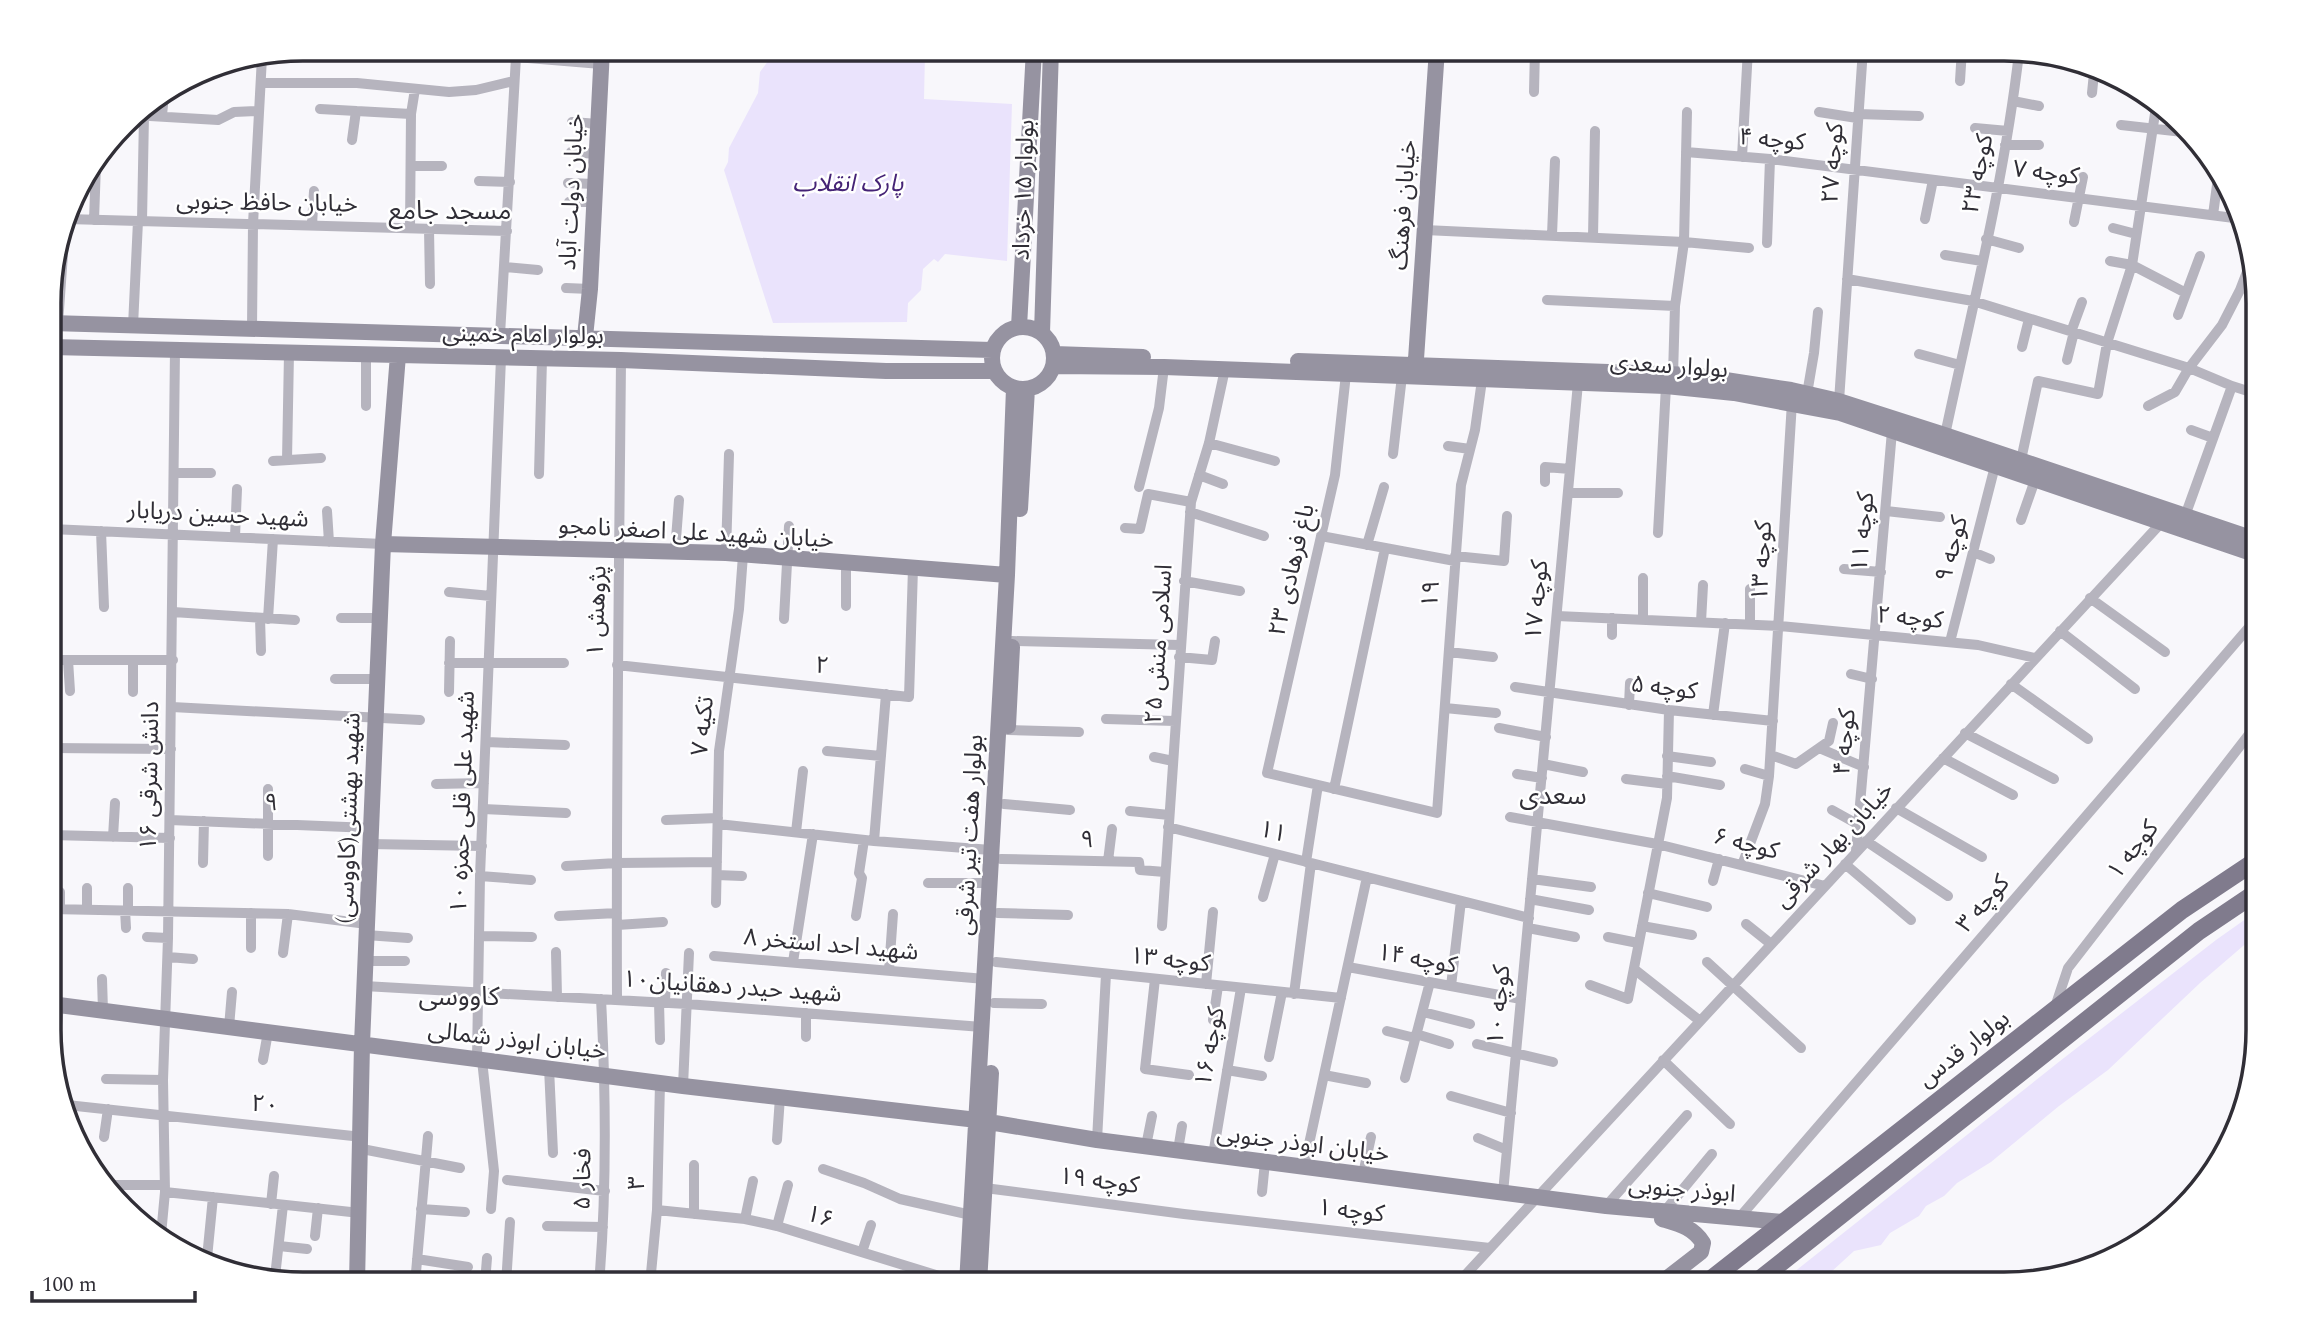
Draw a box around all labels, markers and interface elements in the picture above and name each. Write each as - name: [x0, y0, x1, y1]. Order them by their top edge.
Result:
- street label: خیابان دولت آباد: [550, 113, 594, 271]
- street label: بولوار ۱۵ خرداد: [1004, 119, 1044, 261]
- street label: کوچه ۴: [1737, 119, 1808, 161]
- street label: کوچه ۲۷: [1812, 120, 1854, 204]
- street label: کوچه ۲۳: [1953, 130, 2004, 217]
- street label: خیابان فرهنگ: [1381, 139, 1427, 271]
- street label: کوچه ۷: [2011, 151, 2082, 195]
- park label: پارک انقلاب: [792, 166, 904, 202]
- street label: خیابان حافظ جنوبی: [176, 183, 358, 223]
- district label: مسجد جامع: [389, 191, 511, 231]
- street label: بولوار امام خمینی: [442, 316, 604, 354]
- street label: بولوار سعدی: [1609, 344, 1729, 388]
- street label: کوچه ۱۱: [1842, 489, 1885, 574]
- street label: شهید حسین دریابار: [125, 492, 310, 538]
- street label: باغ فرهادی ۲۳: [1259, 500, 1325, 640]
- street label: خیابان شهید علی اصغر نامجو: [557, 508, 835, 558]
- street label: کوچه ۹: [1926, 511, 1978, 586]
- street label: کوچه ۱۳: [1742, 519, 1782, 602]
- street label: کوچه ۱۷: [1516, 557, 1559, 642]
- street label: اسلامی منش ۲۵: [1135, 563, 1183, 725]
- street label: پژوهش ۱: [577, 565, 617, 657]
- street label: ۱۹: [1412, 579, 1450, 609]
- street label: کوچه ۲: [1875, 597, 1946, 639]
- street label: ۲: [813, 647, 831, 685]
- street label: کوچه ۵: [1629, 666, 1700, 710]
- street label: شهید علی قلی حمزه ۱۰: [441, 690, 485, 914]
- street label: تکیه ۷: [682, 694, 724, 758]
- street label: دانش شرقی ۱۶: [131, 701, 169, 851]
- street label: کوچه ۴: [1824, 706, 1866, 777]
- street label: شهید بهشتی(کاووسی): [327, 712, 371, 924]
- street label: بولوار هفت تیر شرقی: [947, 734, 993, 936]
- street label: خیابان بهار شرقی: [1765, 773, 1903, 917]
- district label: سعدی: [1519, 776, 1587, 816]
- street label: ۹: [264, 785, 278, 821]
- street label: ۱۱: [1255, 811, 1291, 853]
- street label: کوچه ۱: [2098, 812, 2168, 887]
- street label: کوچه ۶: [1709, 818, 1784, 870]
- street label: ۹: [1080, 822, 1094, 858]
- street label: کوچه ۳: [1948, 866, 2019, 941]
- street label: شهید احد استخر ۸: [742, 919, 920, 971]
- street label: کوچه ۱۴: [1374, 934, 1461, 984]
- street label: کوچه ۱۳: [1128, 938, 1213, 982]
- street label: شهید حیدر دهقانیان۱۰: [621, 961, 843, 1013]
- street label: کوچه ۱۰: [1478, 962, 1521, 1047]
- district label: کاووسی: [418, 977, 500, 1017]
- street label: بولوار قدس: [1910, 1001, 2018, 1097]
- street label: کوچه ۱۶: [1185, 1003, 1235, 1090]
- street label: خیابان ابوذر شمالی: [426, 1012, 608, 1070]
- street label: ۲۰: [249, 1086, 281, 1124]
- street label: خیابان ابوذر جنوبی: [1215, 1116, 1391, 1172]
- street label: فخار ۵: [564, 1148, 602, 1210]
- street label: کوچه ۱۹: [1057, 1158, 1142, 1204]
- street label: ابوذر جنوبی: [1627, 1167, 1737, 1213]
- street label: ۳: [619, 1176, 655, 1190]
- street label: کوچه ۱: [1316, 1190, 1387, 1233]
- street label: ۱۶: [801, 1196, 839, 1238]
- scale bar: [32, 1260, 194, 1304]
- text: 100 m: [42, 1269, 97, 1301]

